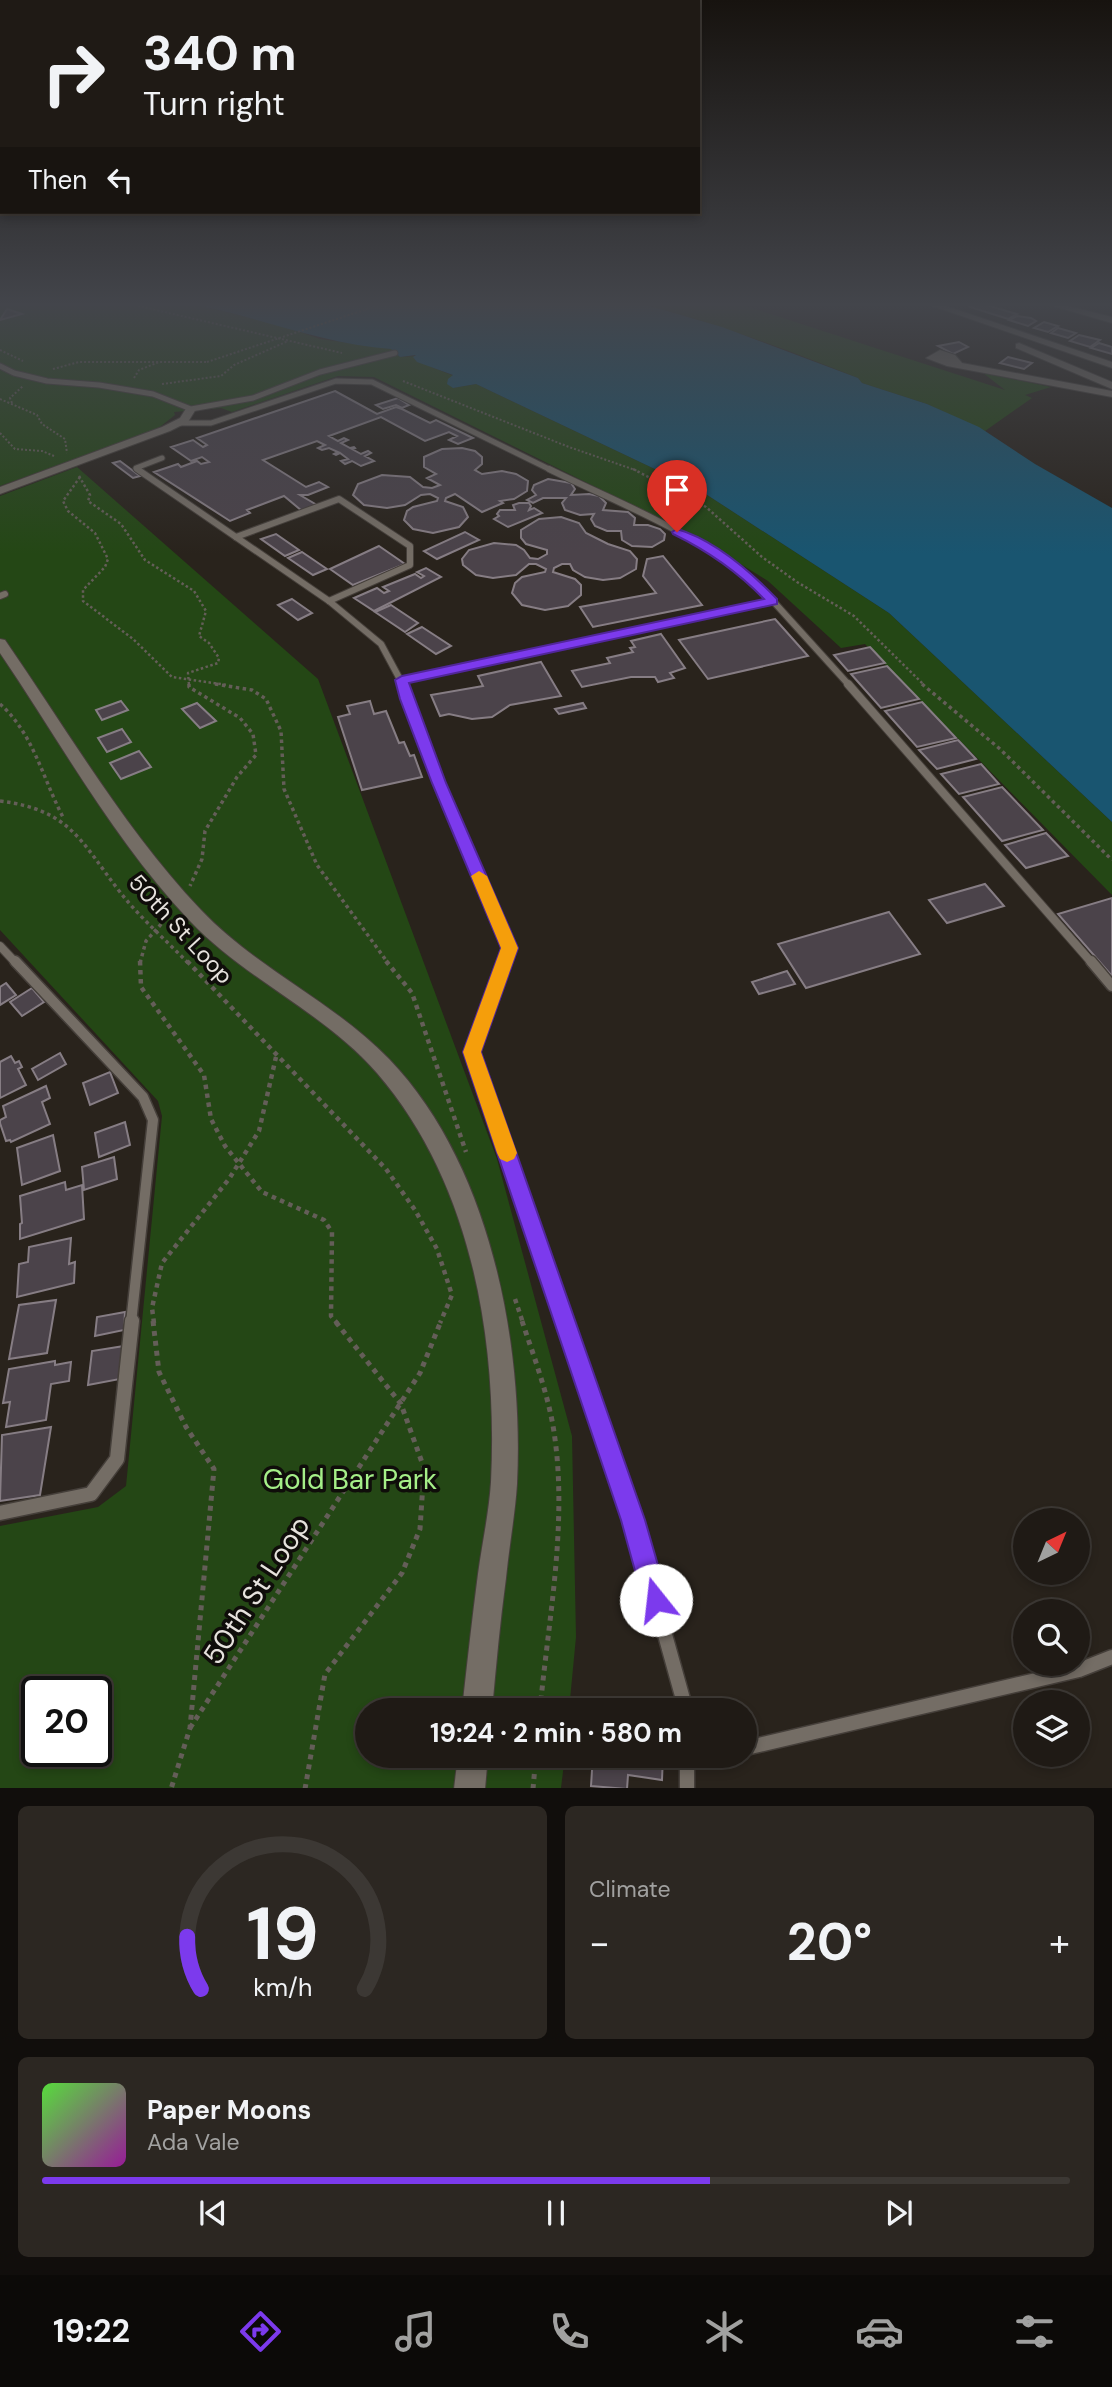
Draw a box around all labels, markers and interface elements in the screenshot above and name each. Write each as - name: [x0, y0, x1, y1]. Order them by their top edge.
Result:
- text: 340 m: [143, 21, 297, 85]
- icon: right: [28, 28, 119, 119]
- text: Turn right: [143, 83, 285, 125]
- icon: left: [101, 161, 139, 199]
- text: Then: [28, 163, 87, 197]
- pin: [647, 460, 707, 532]
- icon: arrive: [658, 471, 696, 509]
- street label: 50th St Loop: [122, 868, 240, 990]
- park label: Gold Bar Park: [263, 1461, 437, 1498]
- north arrow: [1013, 1508, 1090, 1586]
- map controls: [1013, 1508, 1090, 1767]
- street label: 50th St Loop: [195, 1509, 318, 1672]
- position arrow: [619, 1563, 693, 1637]
- button: search: [1013, 1599, 1090, 1676]
- speed limit sign: 20: [21, 1676, 112, 1767]
- button: layers: [1013, 1690, 1090, 1767]
- text: 19:24 · 2 min · 580 m: [430, 1716, 682, 1750]
- text: Climate: [589, 1874, 671, 1904]
- text: 19: [246, 1887, 319, 1982]
- text: 20°: [787, 1908, 872, 1976]
- text: −: [589, 1918, 610, 1968]
- text: +: [1049, 1918, 1070, 1968]
- text: km/h: [253, 1970, 312, 2003]
- text: Paper Moons: [147, 2093, 311, 2127]
- text: Ada Vale: [147, 2127, 240, 2157]
- icon: previous: [194, 2194, 232, 2232]
- icon: pause: [537, 2194, 575, 2232]
- icon: next: [880, 2194, 918, 2232]
- icon: directions: [236, 2307, 285, 2356]
- icon: music: [391, 2307, 440, 2356]
- icon: phone: [545, 2307, 594, 2356]
- icon: climate: [700, 2307, 749, 2356]
- icon: car: [855, 2307, 904, 2356]
- icon: filters: [1010, 2307, 1059, 2356]
- text: 19:22: [53, 2310, 130, 2352]

